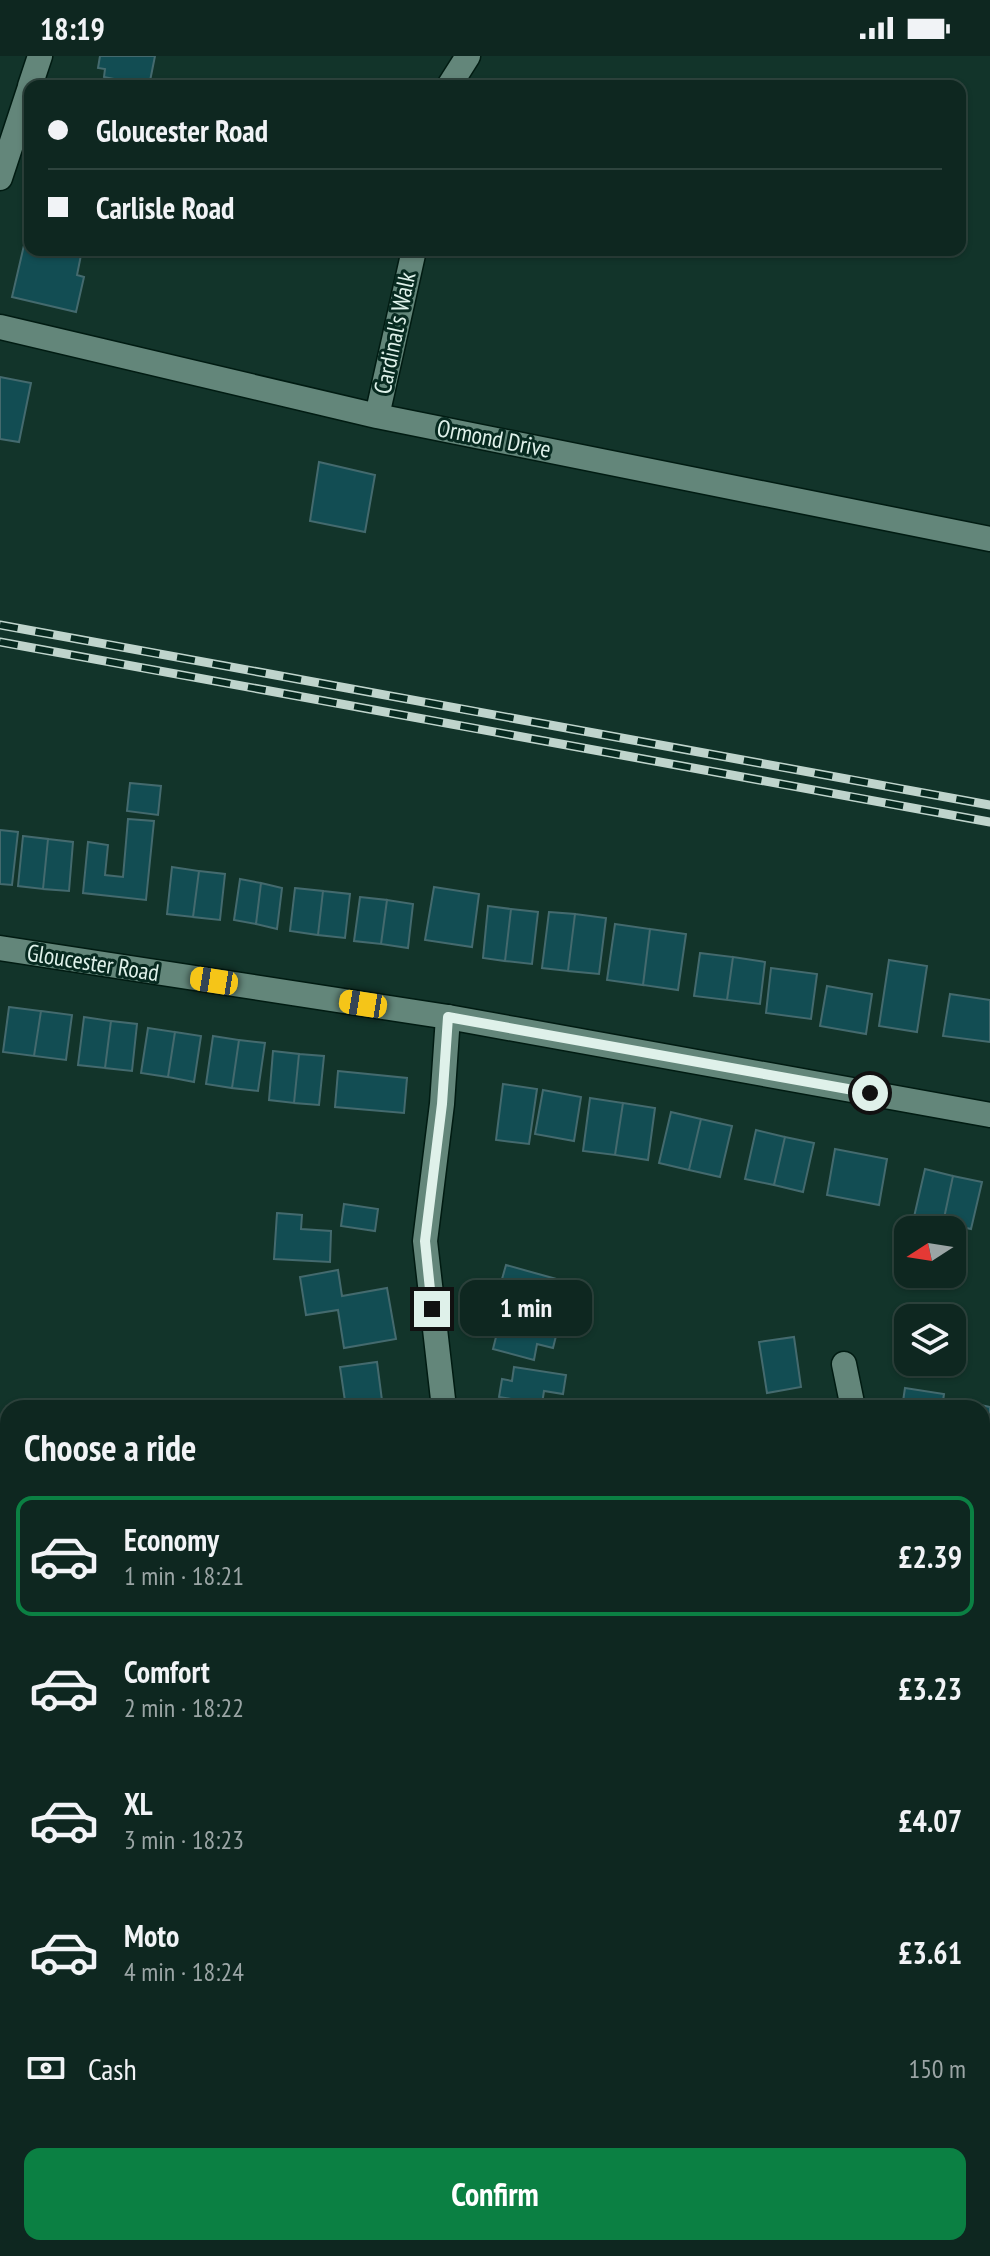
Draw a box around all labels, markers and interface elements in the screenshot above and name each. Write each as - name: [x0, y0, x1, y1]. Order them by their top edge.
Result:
- text: 18:19: [40, 9, 105, 48]
- text: Gloucester Road: [96, 111, 268, 150]
- text: Carlisle Road: [96, 188, 234, 227]
- street label: Cardinal's Walk: [366, 268, 423, 397]
- street label: Ormond Drive: [435, 412, 554, 465]
- street label: Gloucester Road: [25, 937, 161, 988]
- car: [188, 965, 240, 997]
- car: [337, 988, 389, 1020]
- route start: [852, 1075, 888, 1111]
- north arrow: [894, 1216, 966, 1288]
- map controls: [894, 1216, 966, 1376]
- callout: 1 min: [460, 1281, 592, 1337]
- route end: [414, 1291, 450, 1327]
- text: 1 min: [500, 1291, 552, 1324]
- button: layers: [894, 1304, 966, 1376]
- text: Choose a ride: [24, 1424, 196, 1471]
- icon: car: [28, 1520, 100, 1592]
- text: Economy: [124, 1520, 219, 1559]
- text: £2.39: [898, 1537, 962, 1576]
- text: 1 min · 18:21: [124, 1559, 244, 1592]
- icon: car: [28, 1652, 100, 1724]
- text: Comfort: [124, 1652, 210, 1691]
- text: £3.23: [898, 1669, 962, 1708]
- text: 2 min · 18:22: [124, 1691, 244, 1724]
- icon: car: [28, 1784, 100, 1856]
- text: XL: [124, 1784, 153, 1823]
- text: £4.07: [898, 1801, 962, 1840]
- text: 3 min · 18:23: [124, 1823, 244, 1856]
- icon: car: [28, 1916, 100, 1988]
- text: Moto: [124, 1916, 179, 1955]
- text: £3.61: [898, 1933, 962, 1972]
- text: 4 min · 18:24: [124, 1955, 244, 1988]
- icon: cash: [24, 2046, 68, 2090]
- text: Cash: [88, 2049, 137, 2088]
- text: 150 m: [908, 2052, 966, 2085]
- button: Confirm: [24, 2148, 966, 2240]

